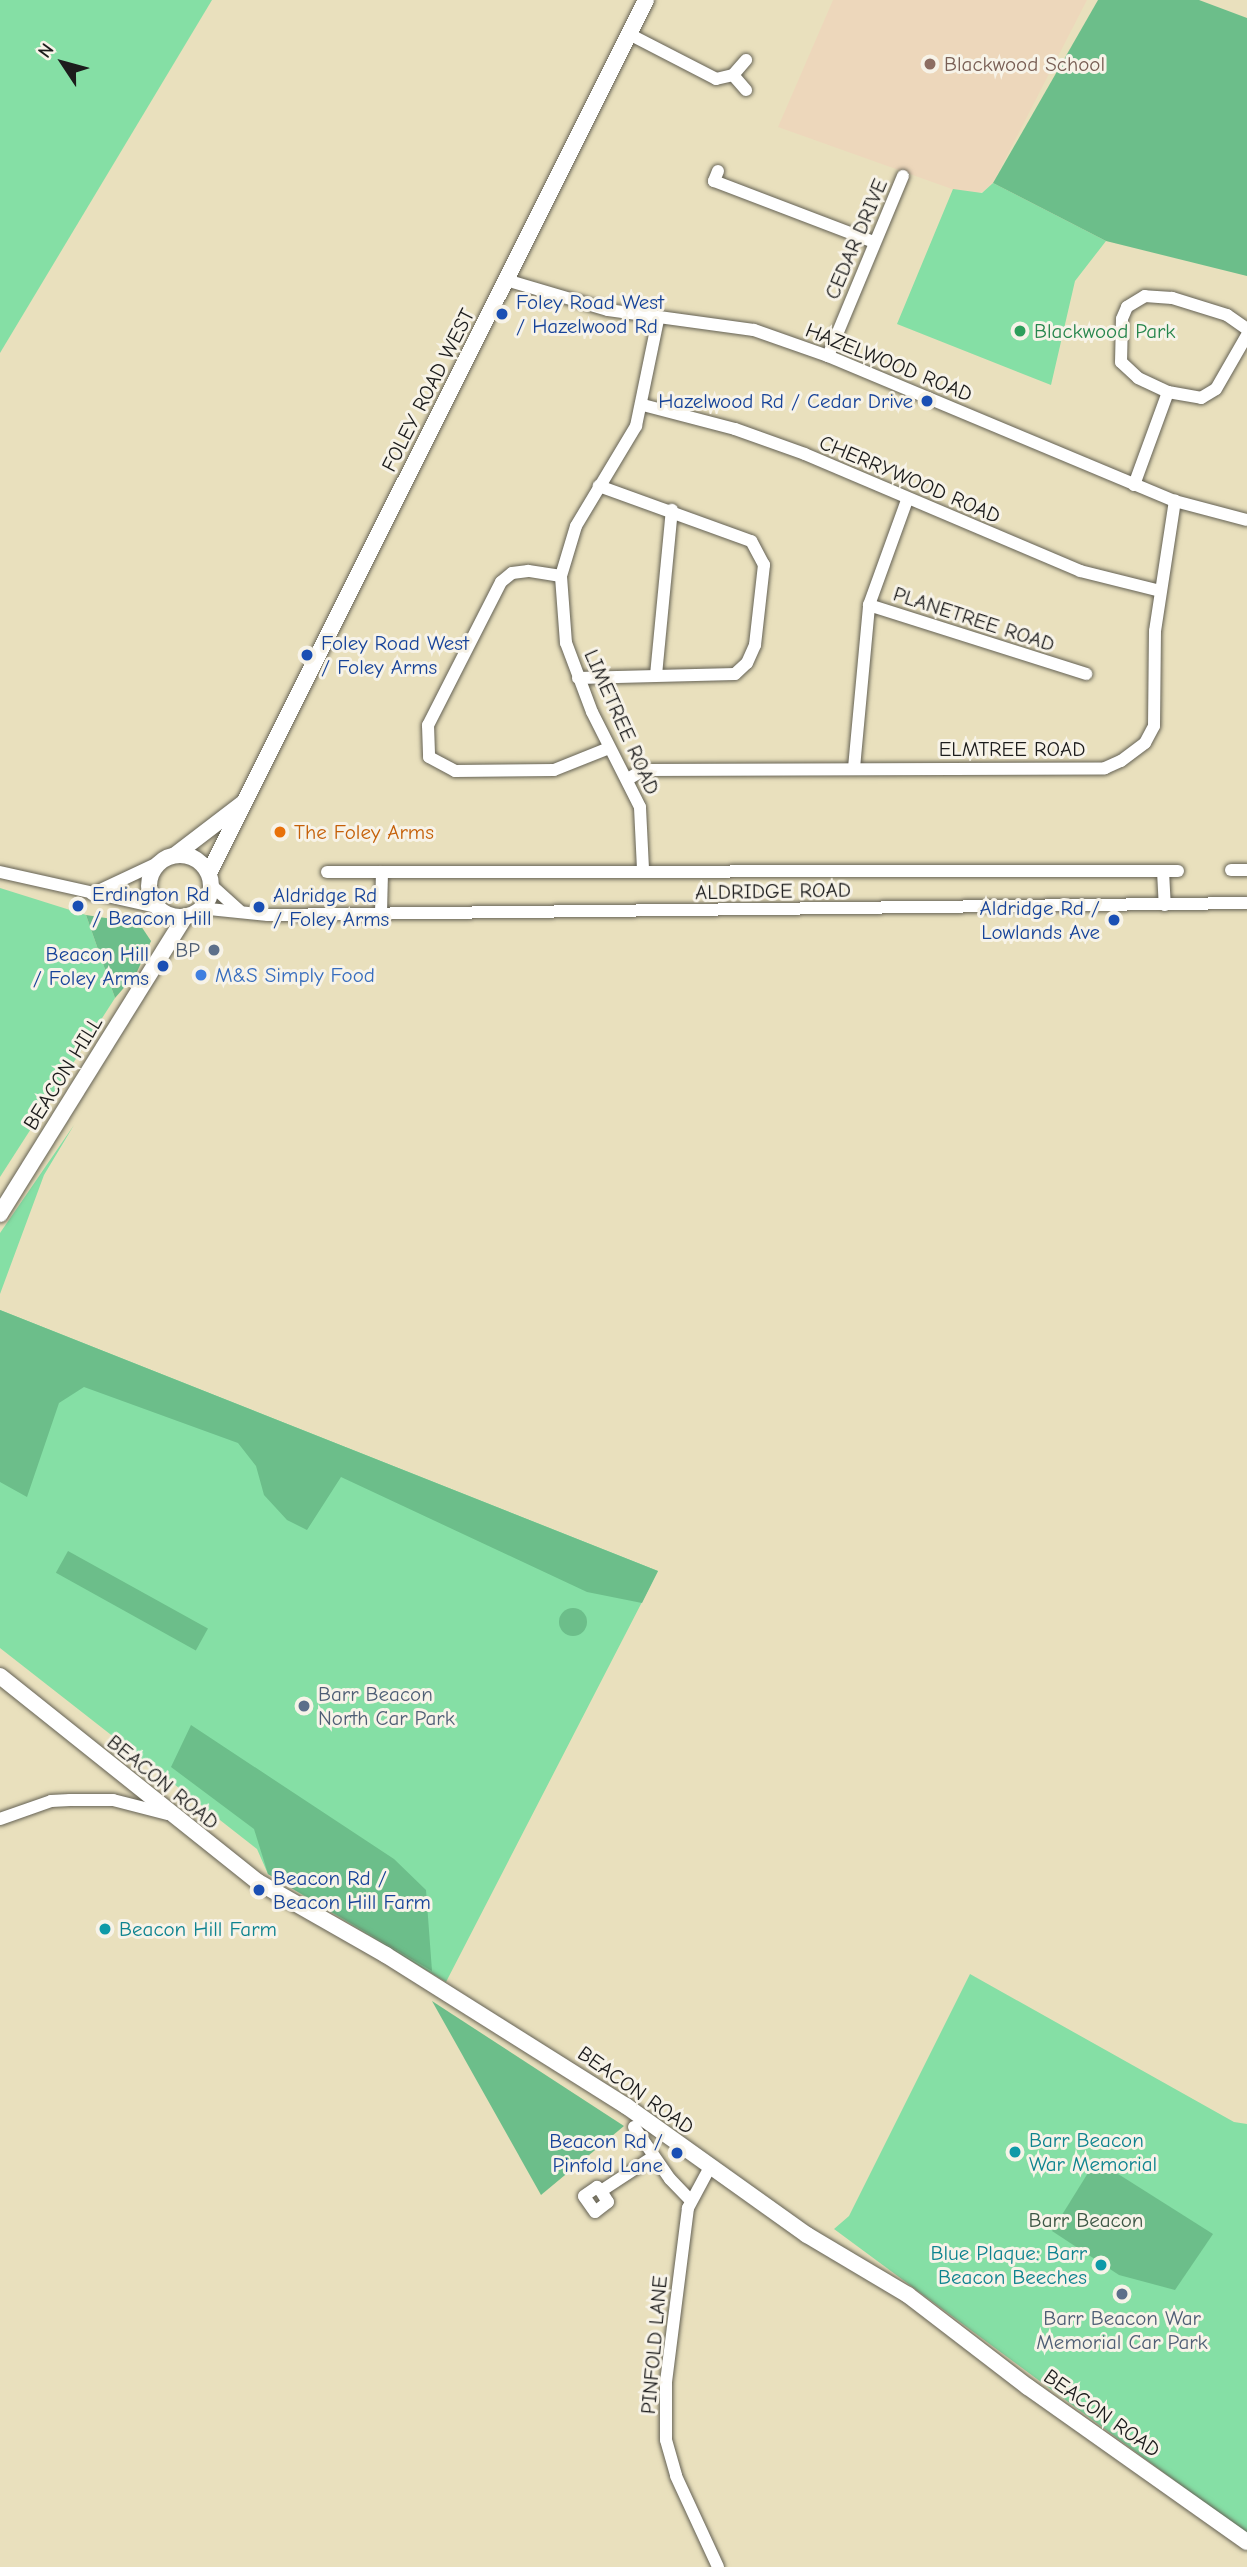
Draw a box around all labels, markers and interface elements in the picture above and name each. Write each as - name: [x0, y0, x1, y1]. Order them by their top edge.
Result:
- north arrow: [28, 28, 98, 98]
- text: N: [33, 39, 59, 62]
- place label: Blackwood School: [944, 51, 1105, 77]
- marker: Blackwood School: [922, 56, 938, 72]
- street label: CEDAR DRIVE: [819, 175, 893, 303]
- place label: Foley Road West / Hazelwood Rd: [516, 289, 664, 339]
- street label: FOLEY ROAD WEST: [376, 304, 480, 476]
- marker: Foley Road West / Hazelwood Rd: [494, 306, 510, 322]
- street label: HAZELWOOD ROAD: [802, 317, 976, 407]
- place label: Blackwood Park: [1034, 318, 1175, 344]
- marker: Blackwood Park: [1012, 323, 1028, 339]
- place label: Hazelwood Rd / Cedar Drive: [658, 388, 913, 414]
- marker: Hazelwood Rd / Cedar Drive: [919, 393, 935, 409]
- street label: CHERRYWOOD ROAD: [816, 429, 1004, 529]
- street label: PLANETREE ROAD: [890, 581, 1058, 657]
- place label: Foley Road West / Foley Arms: [321, 630, 469, 680]
- street label: LIMETREE ROAD: [579, 646, 665, 798]
- marker: Foley Road West / Foley Arms: [299, 647, 315, 663]
- street label: ELMTREE ROAD: [939, 736, 1085, 762]
- place label: The Foley Arms: [294, 819, 434, 845]
- marker: The Foley Arms: [272, 824, 288, 840]
- street label: ALDRIDGE ROAD: [695, 877, 851, 905]
- place label: Erdington Rd / Beacon Hill: [92, 881, 212, 931]
- place label: Aldridge Rd / Foley Arms: [273, 882, 389, 932]
- place label: Aldridge Rd / Lowlands Ave: [980, 895, 1100, 945]
- marker: Erdington Rd / Beacon Hill: [70, 898, 86, 914]
- marker: Aldridge Rd / Foley Arms: [251, 899, 267, 915]
- marker: Aldridge Rd / Lowlands Ave: [1106, 912, 1122, 928]
- place label: BP: [175, 937, 200, 963]
- place label: Beacon Hill / Foley Arms: [33, 941, 149, 991]
- marker: BP: [206, 942, 222, 958]
- marker: Beacon Hill / Foley Arms: [155, 958, 171, 974]
- place label: M&S Simply Food: [215, 962, 375, 988]
- marker: M&S Simply Food: [193, 967, 209, 983]
- street label: BEACON HILL: [18, 1011, 108, 1135]
- place label: Barr Beacon North Car Park: [318, 1681, 455, 1731]
- marker: Barr Beacon North Car Park: [296, 1698, 312, 1714]
- street label: BEACON ROAD: [102, 1729, 224, 1835]
- place label: Beacon Rd / Beacon Hill Farm: [273, 1865, 431, 1915]
- marker: Beacon Rd / Beacon Hill Farm: [251, 1882, 267, 1898]
- place label: Beacon Hill Farm: [119, 1916, 277, 1942]
- marker: Beacon Hill Farm: [97, 1921, 113, 1937]
- street label: BEACON ROAD: [573, 2041, 699, 2139]
- place label: Barr Beacon War Memorial: [1029, 2127, 1157, 2177]
- place label: Beacon Rd / Pinfold Lane: [549, 2128, 663, 2178]
- marker: Barr Beacon War Memorial: [1007, 2144, 1023, 2160]
- marker: Beacon Rd / Pinfold Lane: [669, 2145, 685, 2161]
- park label: Barr Beacon: [1029, 2207, 1143, 2233]
- place label: Blue Plaque: Barr Beacon Beeches: [930, 2240, 1087, 2290]
- marker: Blue Plaque: Barr Beacon Beeches: [1093, 2257, 1109, 2273]
- street label: PINFOLD LANE: [635, 2275, 673, 2415]
- marker: Barr Beacon War Memorial Car Park: [1114, 2286, 1130, 2302]
- place label: Barr Beacon War Memorial Car Park: [1036, 2305, 1208, 2355]
- street label: BEACON ROAD: [1039, 2364, 1165, 2462]

